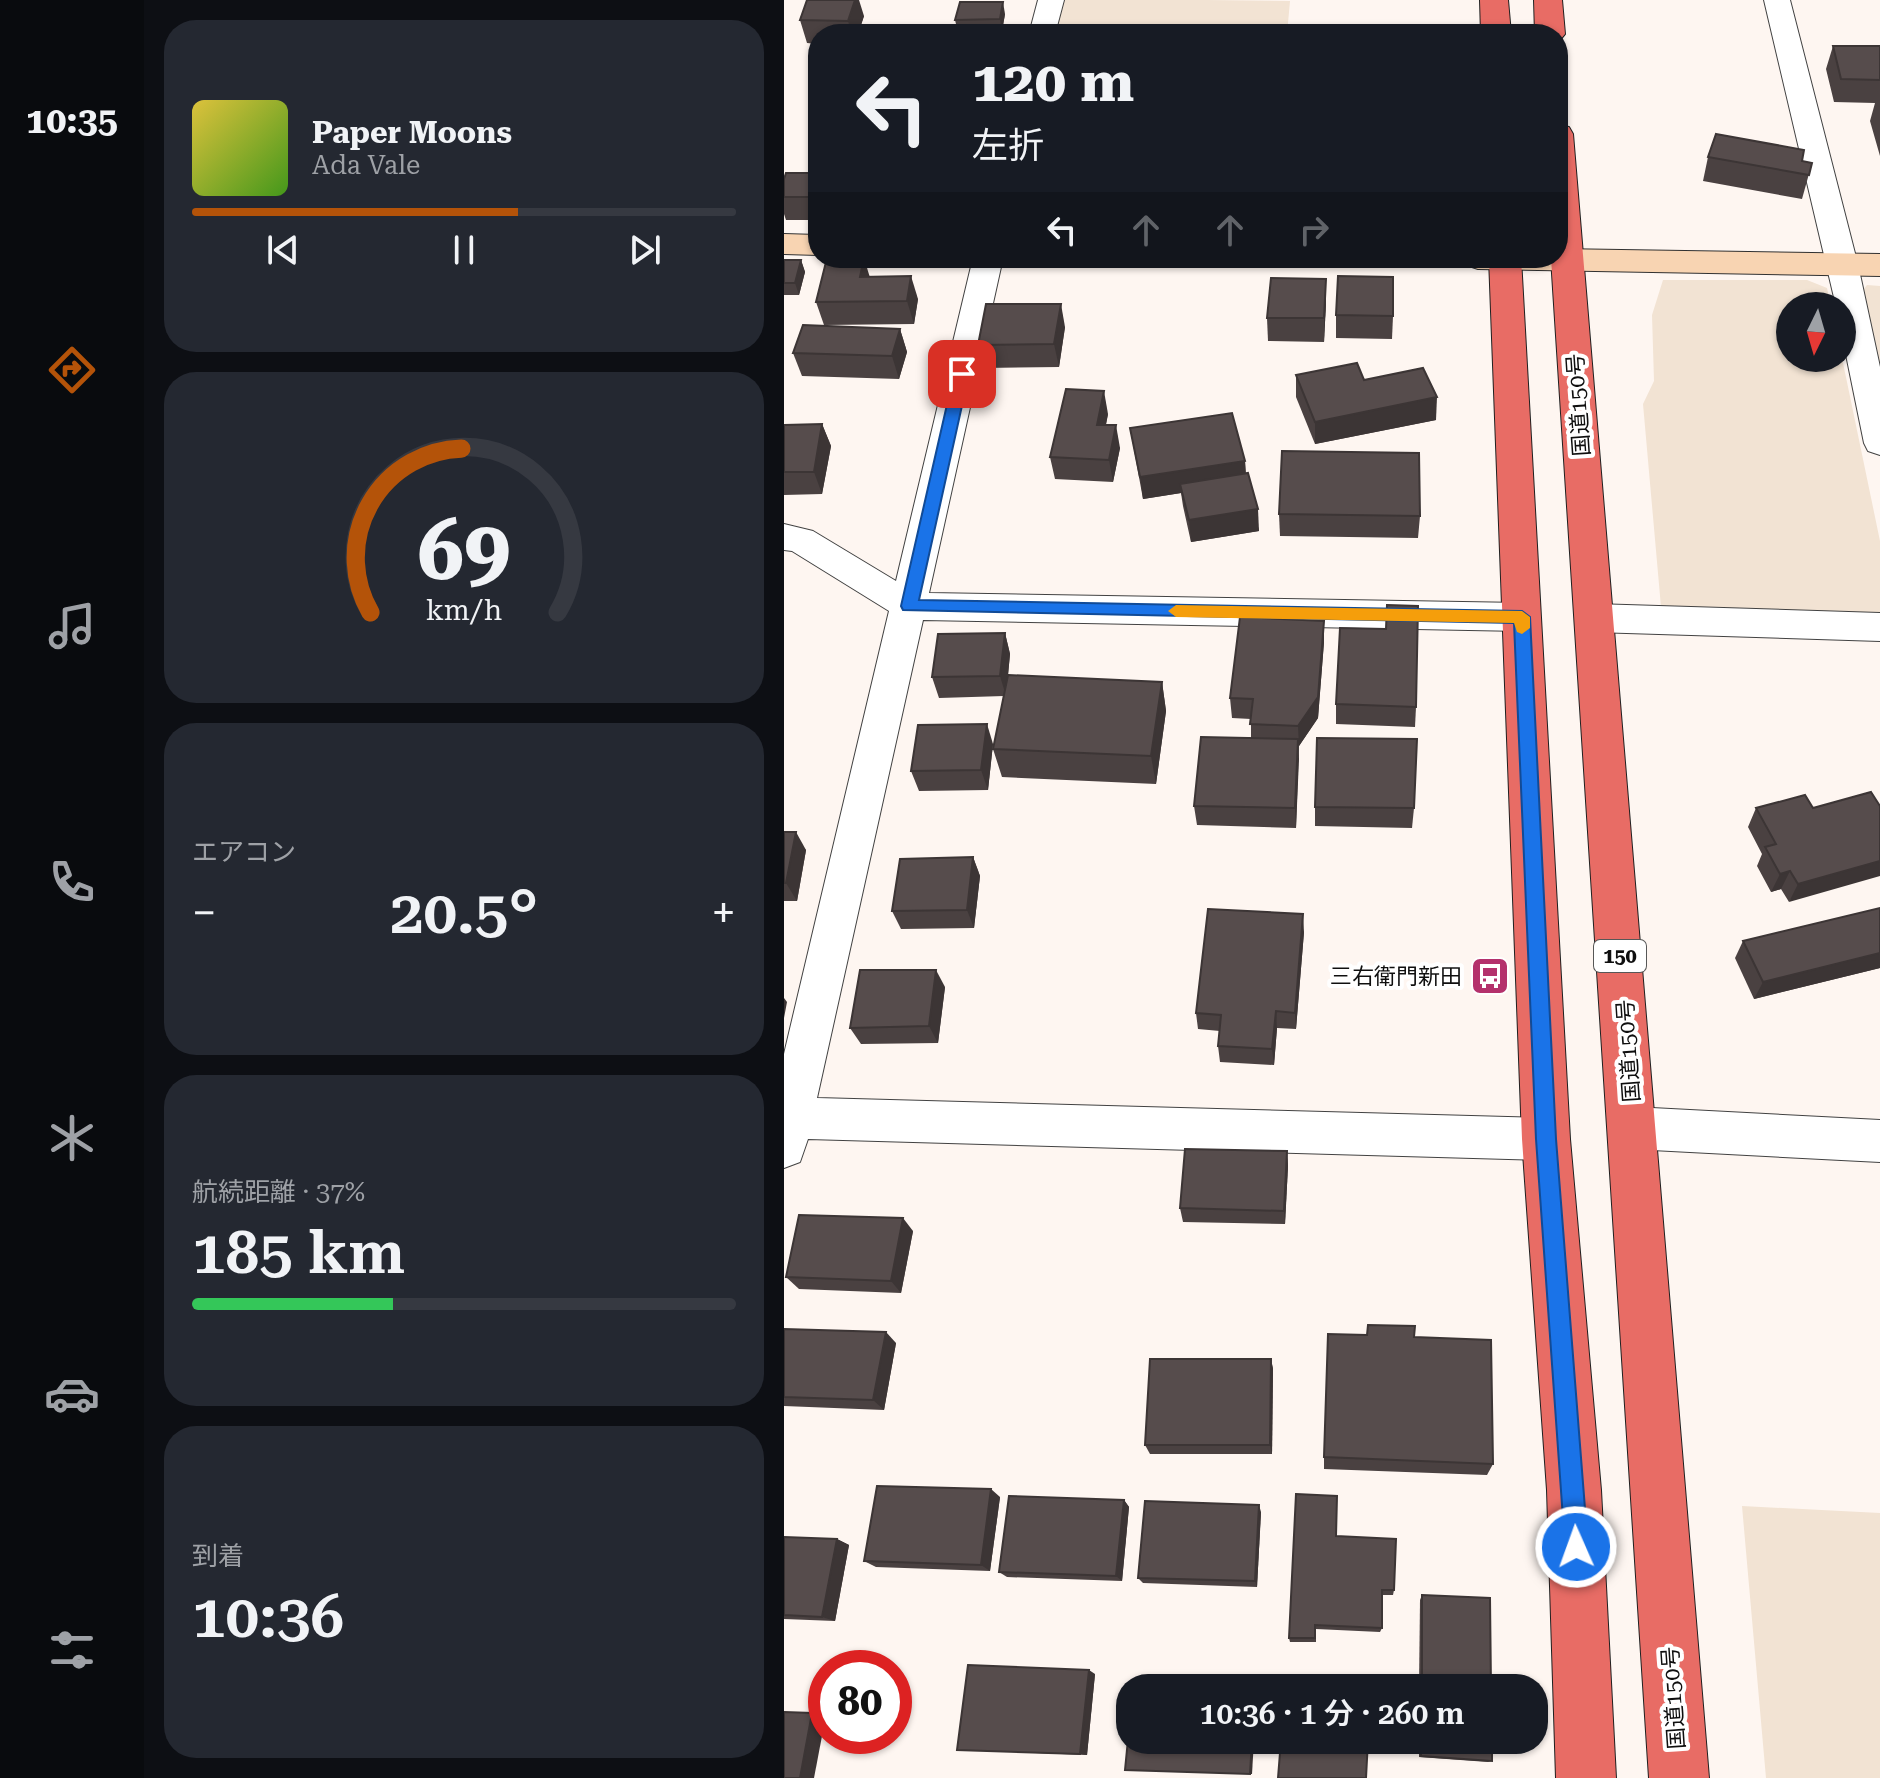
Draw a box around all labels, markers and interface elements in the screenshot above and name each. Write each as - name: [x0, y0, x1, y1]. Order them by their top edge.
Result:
- text: 120 m: [972, 49, 1134, 115]
- icon: left: [840, 56, 944, 160]
- text: 10:35: [26, 100, 118, 142]
- text: Paper Moons: [312, 115, 512, 150]
- text: 左折: [972, 125, 1044, 167]
- text: Ada Vale: [312, 150, 420, 180]
- icon: left: [1040, 208, 1084, 252]
- icon: ahead: [1124, 208, 1168, 252]
- icon: ahead: [1208, 208, 1252, 252]
- icon: right: [1292, 208, 1336, 252]
- icon: previous: [261, 228, 305, 272]
- icon: pause: [442, 228, 486, 272]
- icon: next: [623, 228, 667, 272]
- north arrow: [1776, 292, 1856, 372]
- map controls: [1776, 292, 1856, 372]
- pin: [928, 340, 996, 408]
- icon: directions: [44, 342, 100, 398]
- icon: arrive: [940, 352, 984, 396]
- street label: 国道150号: [1562, 353, 1595, 457]
- text: 69: [417, 502, 511, 599]
- text: km/h: [426, 594, 502, 628]
- icon: music: [44, 598, 100, 654]
- text: エアコン: [192, 837, 296, 867]
- icon: phone: [44, 854, 100, 910]
- text: 20.5°: [390, 877, 538, 948]
- text: −: [192, 887, 217, 939]
- text: +: [711, 887, 736, 939]
- road number: 150: [1594, 940, 1646, 972]
- bus stop icon: 三右衛門新田: [1469, 955, 1511, 997]
- place label: 三右衛門新田: [1330, 964, 1462, 989]
- street label: 国道150号: [1612, 999, 1645, 1103]
- icon: climate: [44, 1110, 100, 1166]
- text: 航続距離 · 37%: [192, 1177, 365, 1207]
- text: 185 km: [192, 1217, 405, 1288]
- icon: car: [44, 1366, 100, 1422]
- position arrow: [1534, 1505, 1618, 1589]
- text: 到着: [192, 1541, 244, 1571]
- text: 10:36: [192, 1581, 344, 1652]
- icon: filters: [44, 1622, 100, 1678]
- street label: 国道150号: [1657, 1646, 1690, 1750]
- speed limit sign: 80: [808, 1650, 912, 1754]
- text: 10:36 · 1 分 · 260 m: [1200, 1696, 1464, 1731]

